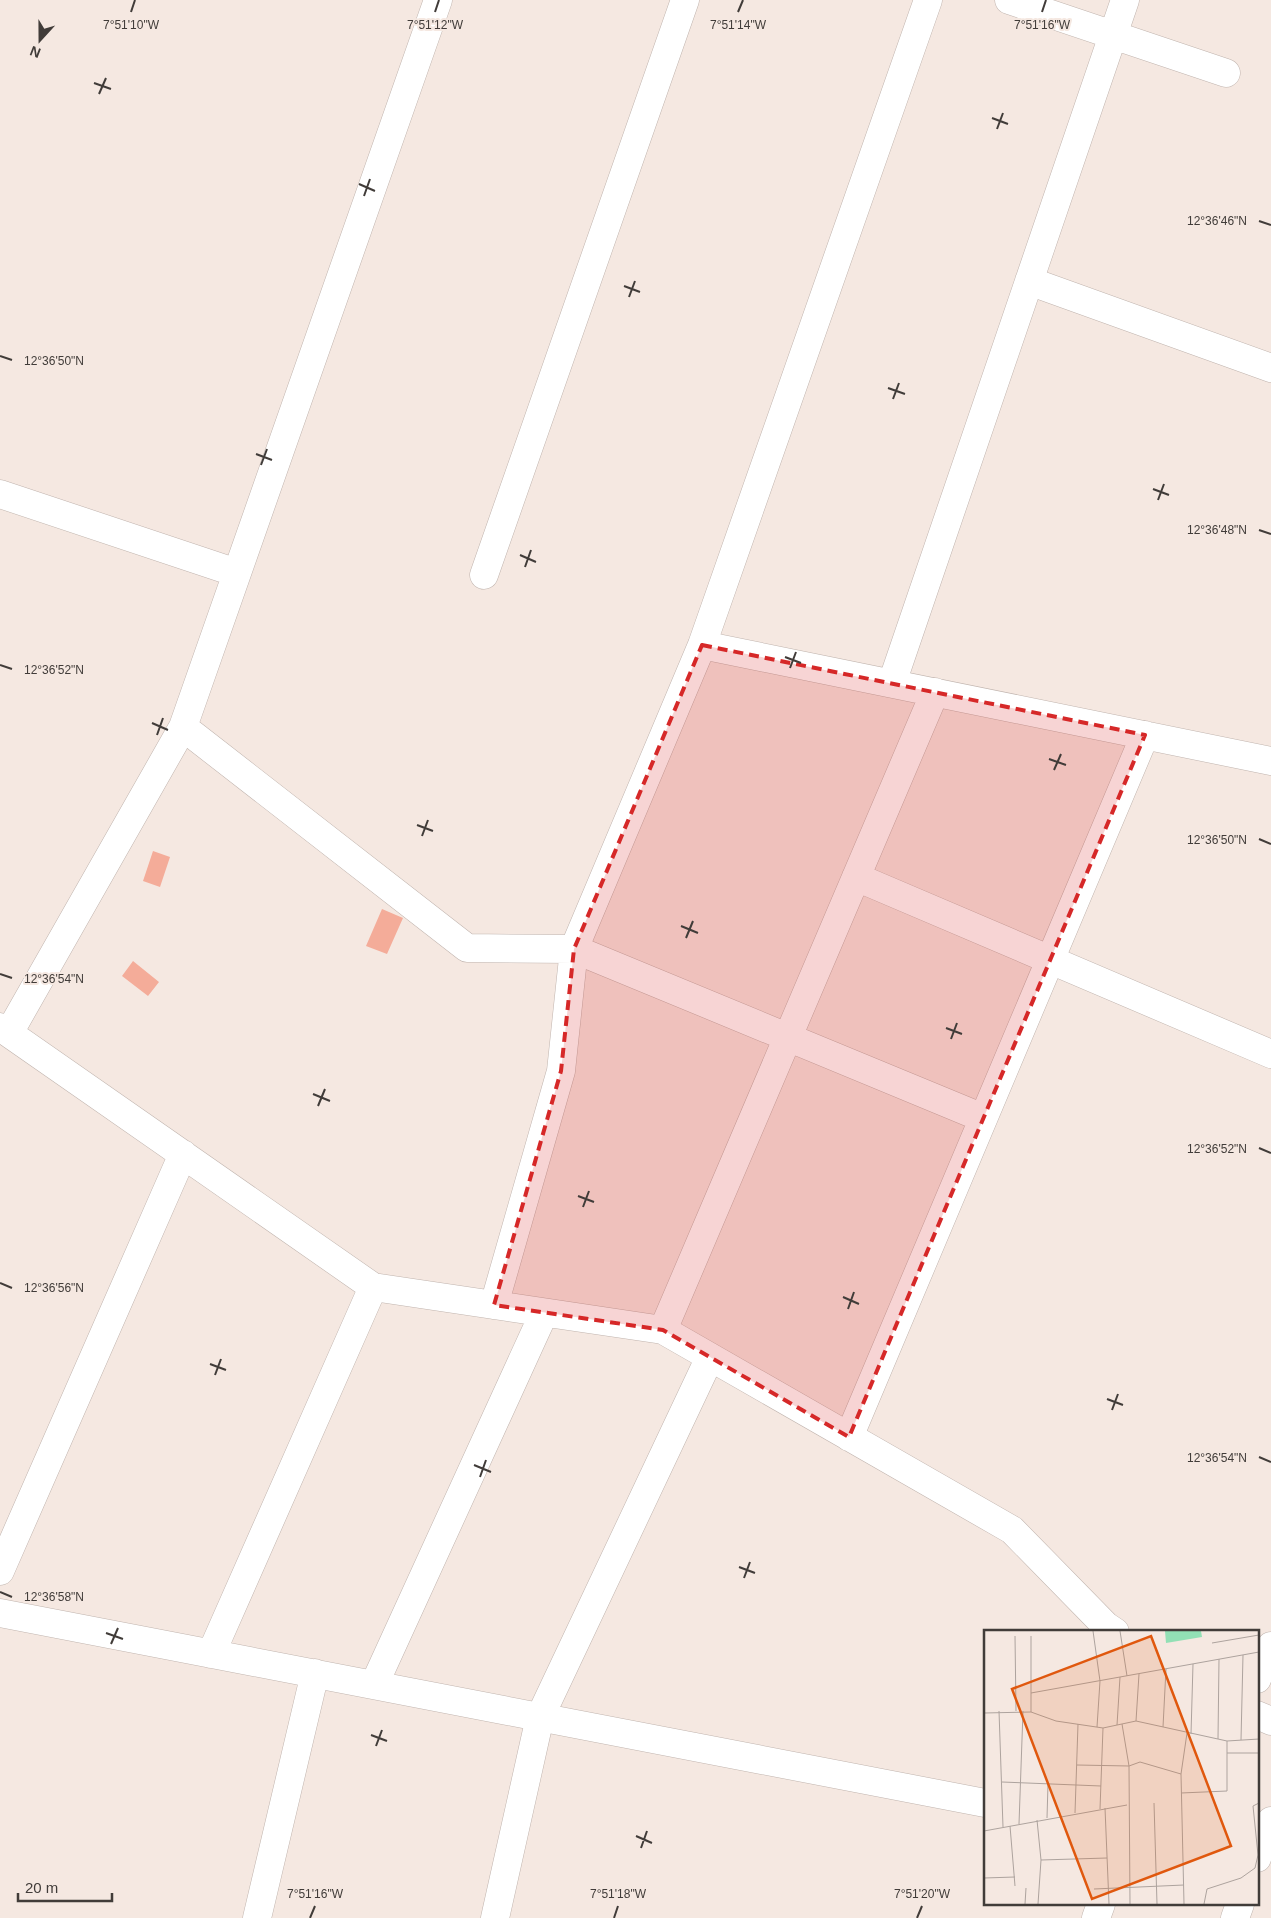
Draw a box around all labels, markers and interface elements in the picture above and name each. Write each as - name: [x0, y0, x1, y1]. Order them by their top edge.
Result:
- north arrow: [15, 15, 65, 65]
- text: 7°51'10"W: [103, 18, 160, 32]
- text: 7°51'12"W: [407, 18, 464, 32]
- text: 7°51'14"W: [710, 18, 767, 32]
- text: 7°51'16"W: [1014, 18, 1071, 32]
- text: N: [28, 43, 43, 61]
- text: 12°36'46"N: [1187, 214, 1247, 228]
- text: 12°36'50"N: [24, 354, 84, 368]
- text: 12°36'48"N: [1187, 523, 1247, 537]
- text: 12°36'52"N: [24, 663, 84, 677]
- text: 12°36'50"N: [1187, 833, 1247, 847]
- text: 12°36'54"N: [24, 972, 84, 986]
- text: 12°36'52"N: [1187, 1142, 1247, 1156]
- text: 12°36'56"N: [24, 1281, 84, 1295]
- text: 12°36'54"N: [1187, 1451, 1247, 1465]
- text: 12°36'58"N: [24, 1590, 84, 1604]
- inset map: [984, 1630, 1258, 1906]
- scale bar: [18, 1870, 111, 1902]
- text: 20 m: [25, 1879, 58, 1896]
- text: 7°51'16"W: [287, 1887, 344, 1901]
- text: 7°51'18"W: [590, 1887, 647, 1901]
- text: 7°51'20"W: [894, 1887, 951, 1901]

